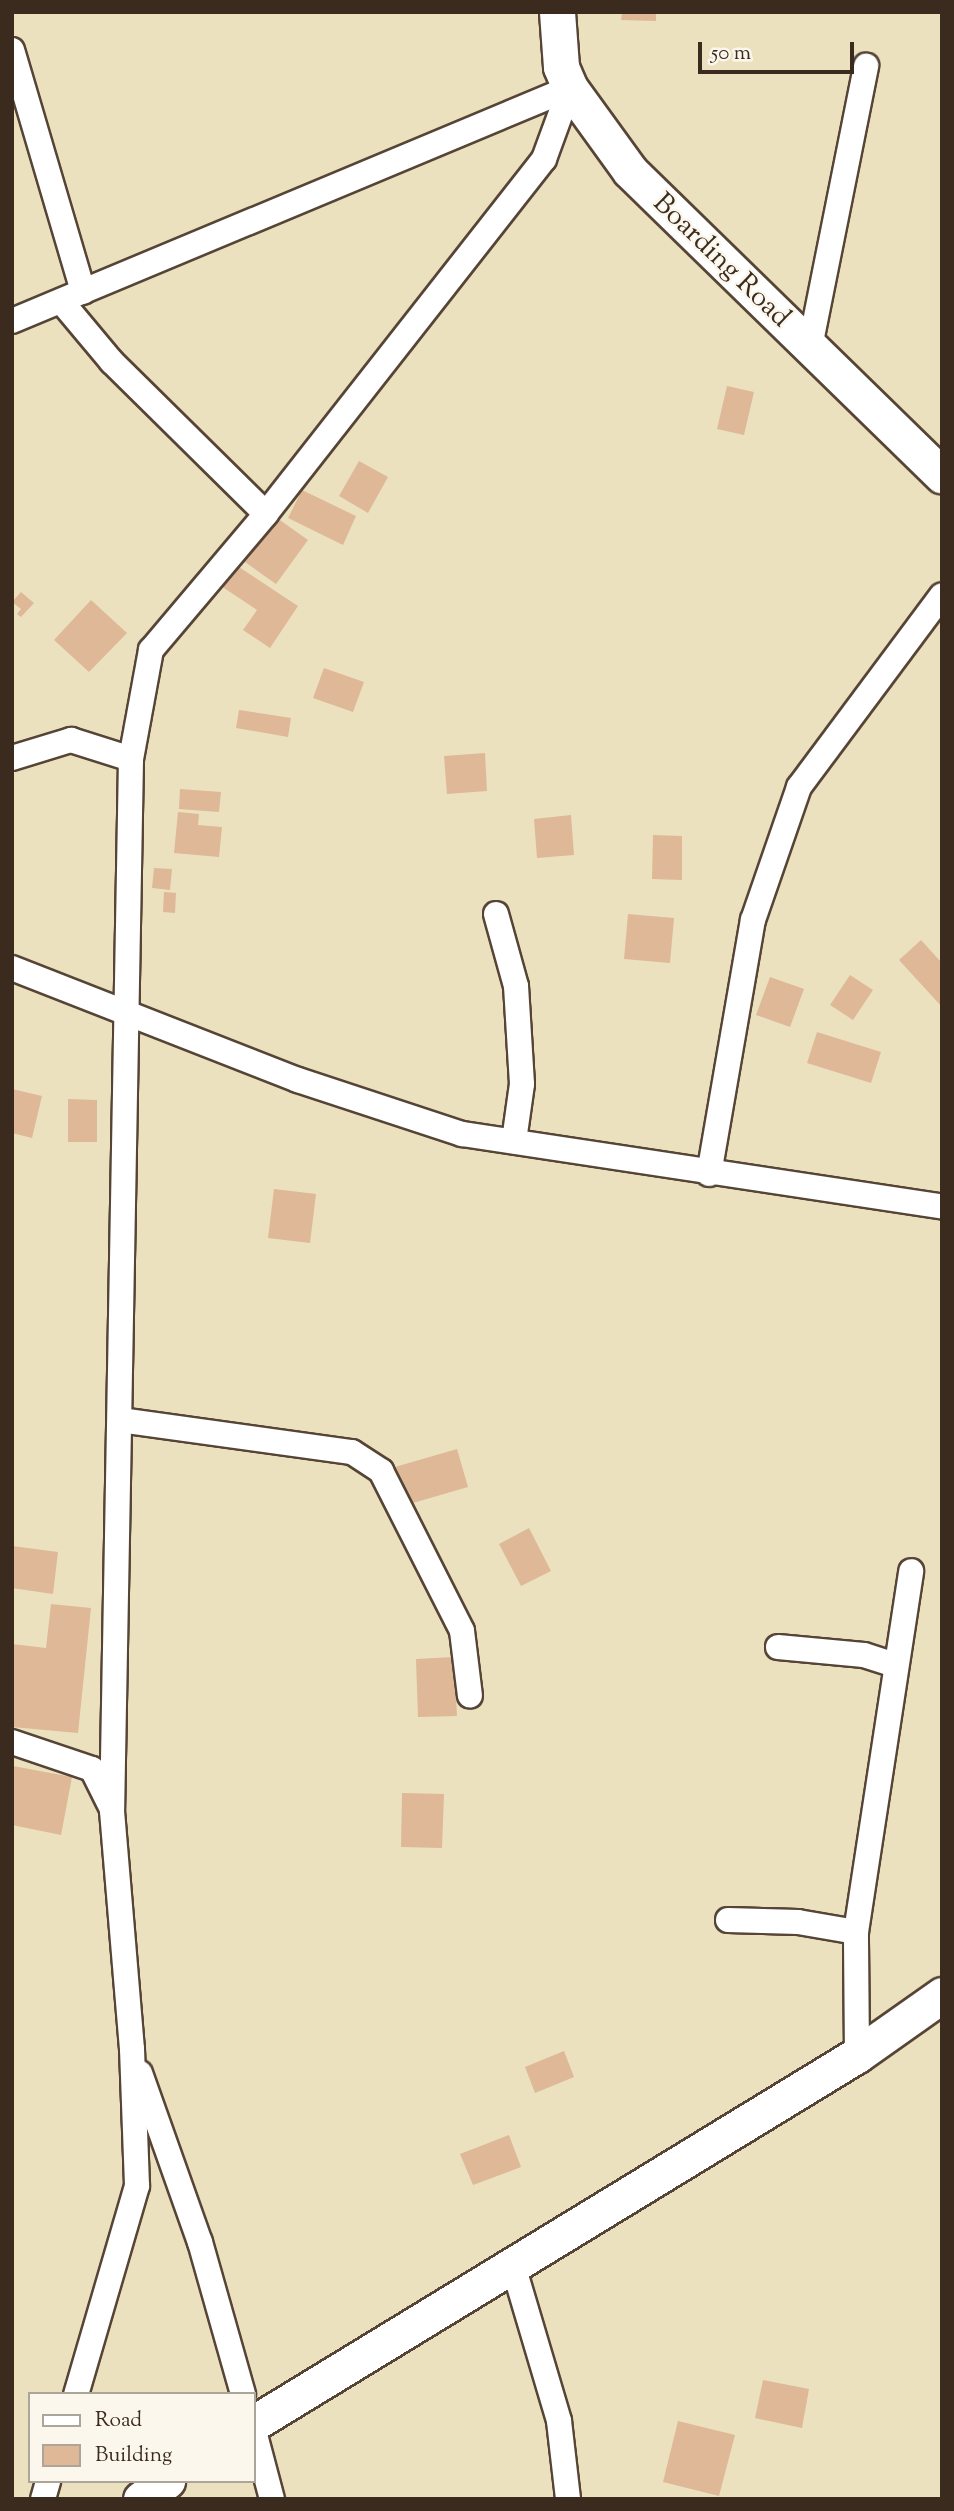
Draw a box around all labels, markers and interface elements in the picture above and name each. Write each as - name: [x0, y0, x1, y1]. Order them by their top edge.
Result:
- scale bar: [702, 28, 858, 72]
- text: 50 m: [711, 39, 751, 69]
- street label: Boarding Road: [645, 187, 797, 335]
- legend: [28, 2392, 256, 2483]
- text: Road: [95, 2406, 142, 2436]
- text: Building: [95, 2441, 172, 2471]

